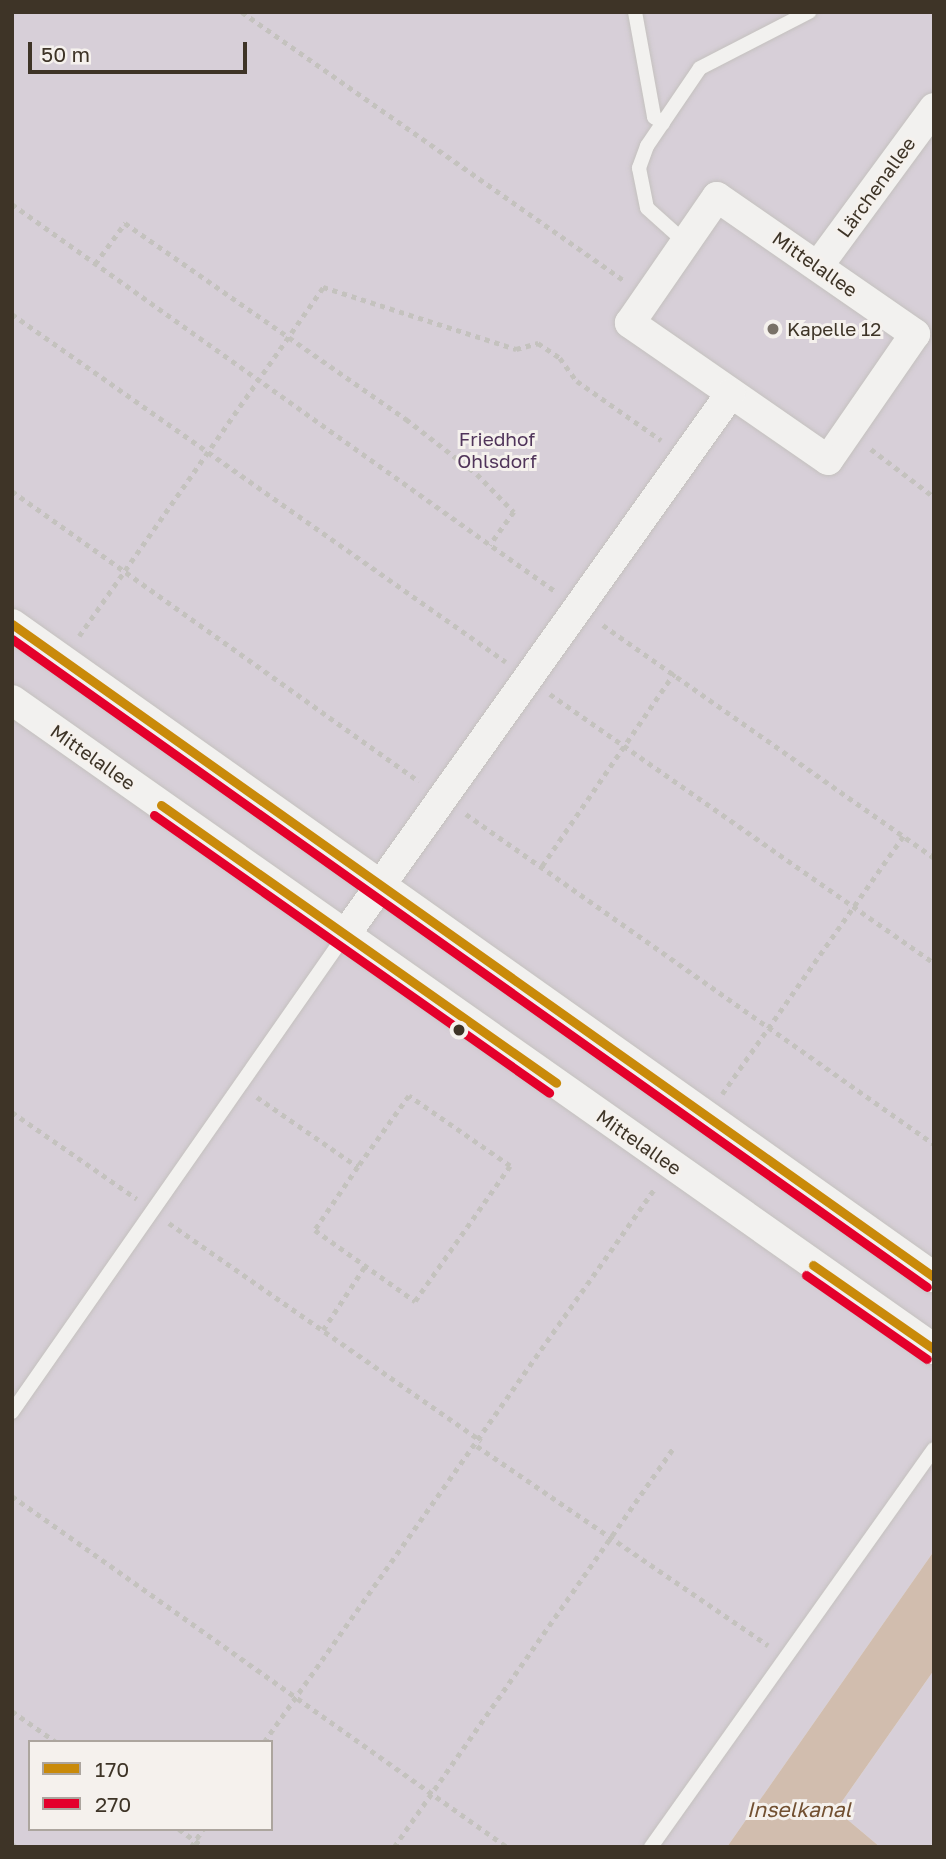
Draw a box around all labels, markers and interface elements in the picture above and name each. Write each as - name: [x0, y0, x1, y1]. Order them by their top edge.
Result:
- scale bar: [32, 28, 250, 72]
- text: 50 m: [41, 41, 90, 67]
- street label: Lärchenallee: [832, 132, 920, 242]
- street label: Mittelallee: [768, 226, 862, 302]
- place label: Kapelle 12: [787, 318, 881, 340]
- marker: Kapelle 12: [765, 321, 781, 337]
- park label: Friedhof Ohlsdorf: [457, 428, 537, 472]
- street label: Mittelallee: [46, 719, 140, 795]
- unlabelled marker: [452, 1023, 466, 1037]
- street label: Mittelallee: [592, 1104, 686, 1180]
- legend: [28, 1740, 273, 1831]
- text: 170: [95, 1756, 129, 1782]
- text: 270: [95, 1791, 131, 1817]
- water label: Inselkanal: [747, 1796, 851, 1822]

